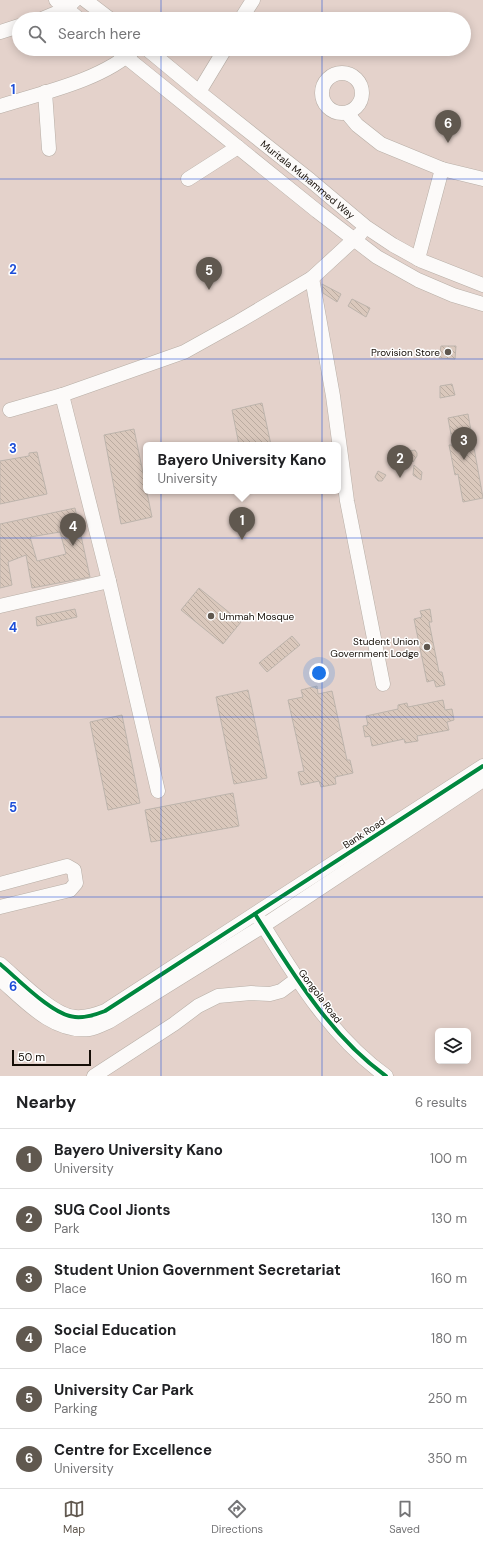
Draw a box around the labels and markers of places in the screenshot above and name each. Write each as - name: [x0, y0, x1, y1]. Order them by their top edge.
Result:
- pin: 6: [435, 110, 461, 143]
- pin: 5: [196, 257, 222, 290]
- place label: Provision Store: [371, 346, 440, 359]
- marker: Provision Store: [443, 347, 453, 357]
- pin: 3: [451, 427, 477, 460]
- pin: 2: [387, 445, 413, 478]
- pin: 1: [229, 507, 255, 540]
- pin: 4: [60, 513, 86, 546]
- place label: Ummah Mosque: [219, 610, 295, 623]
- marker: Ummah Mosque: [206, 611, 216, 621]
- place label: Student Union Government Lodge: [330, 635, 419, 660]
- marker: Student Union Government Lodge: [422, 642, 432, 652]

